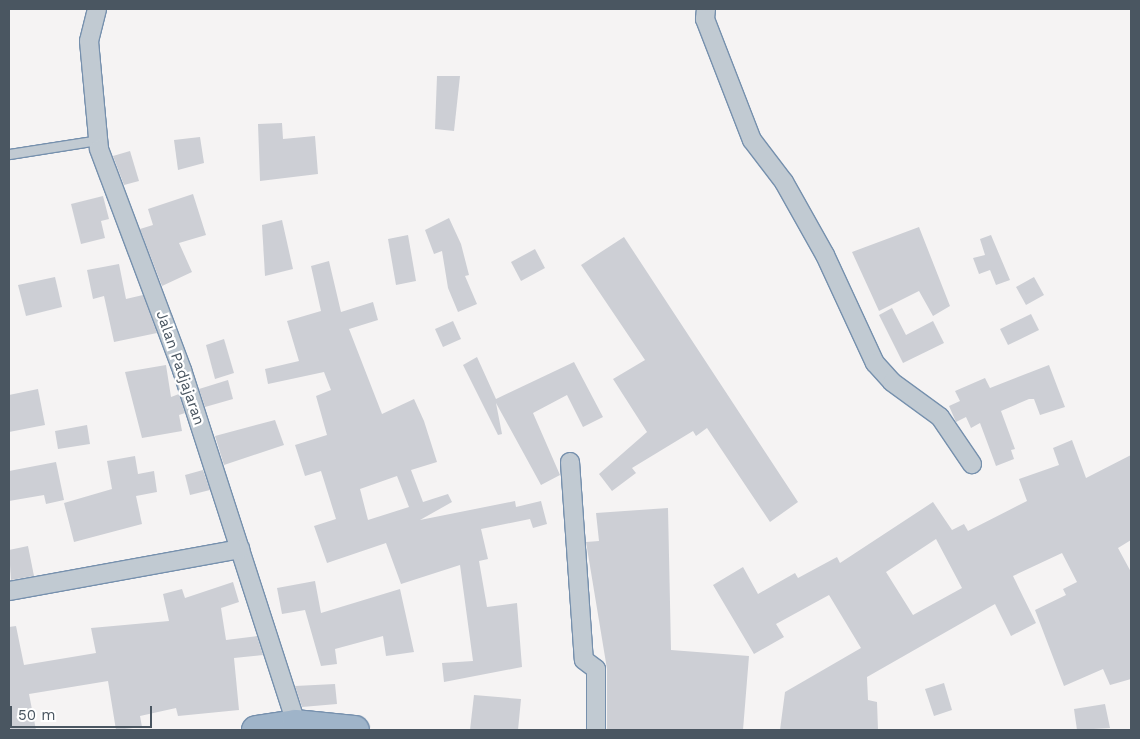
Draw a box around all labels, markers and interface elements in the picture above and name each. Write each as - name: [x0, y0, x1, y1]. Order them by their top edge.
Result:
- street label: Jalan Padjajaran: [152, 308, 208, 428]
- scale bar: [12, 696, 155, 728]
- text: 50 m: [18, 706, 55, 724]

